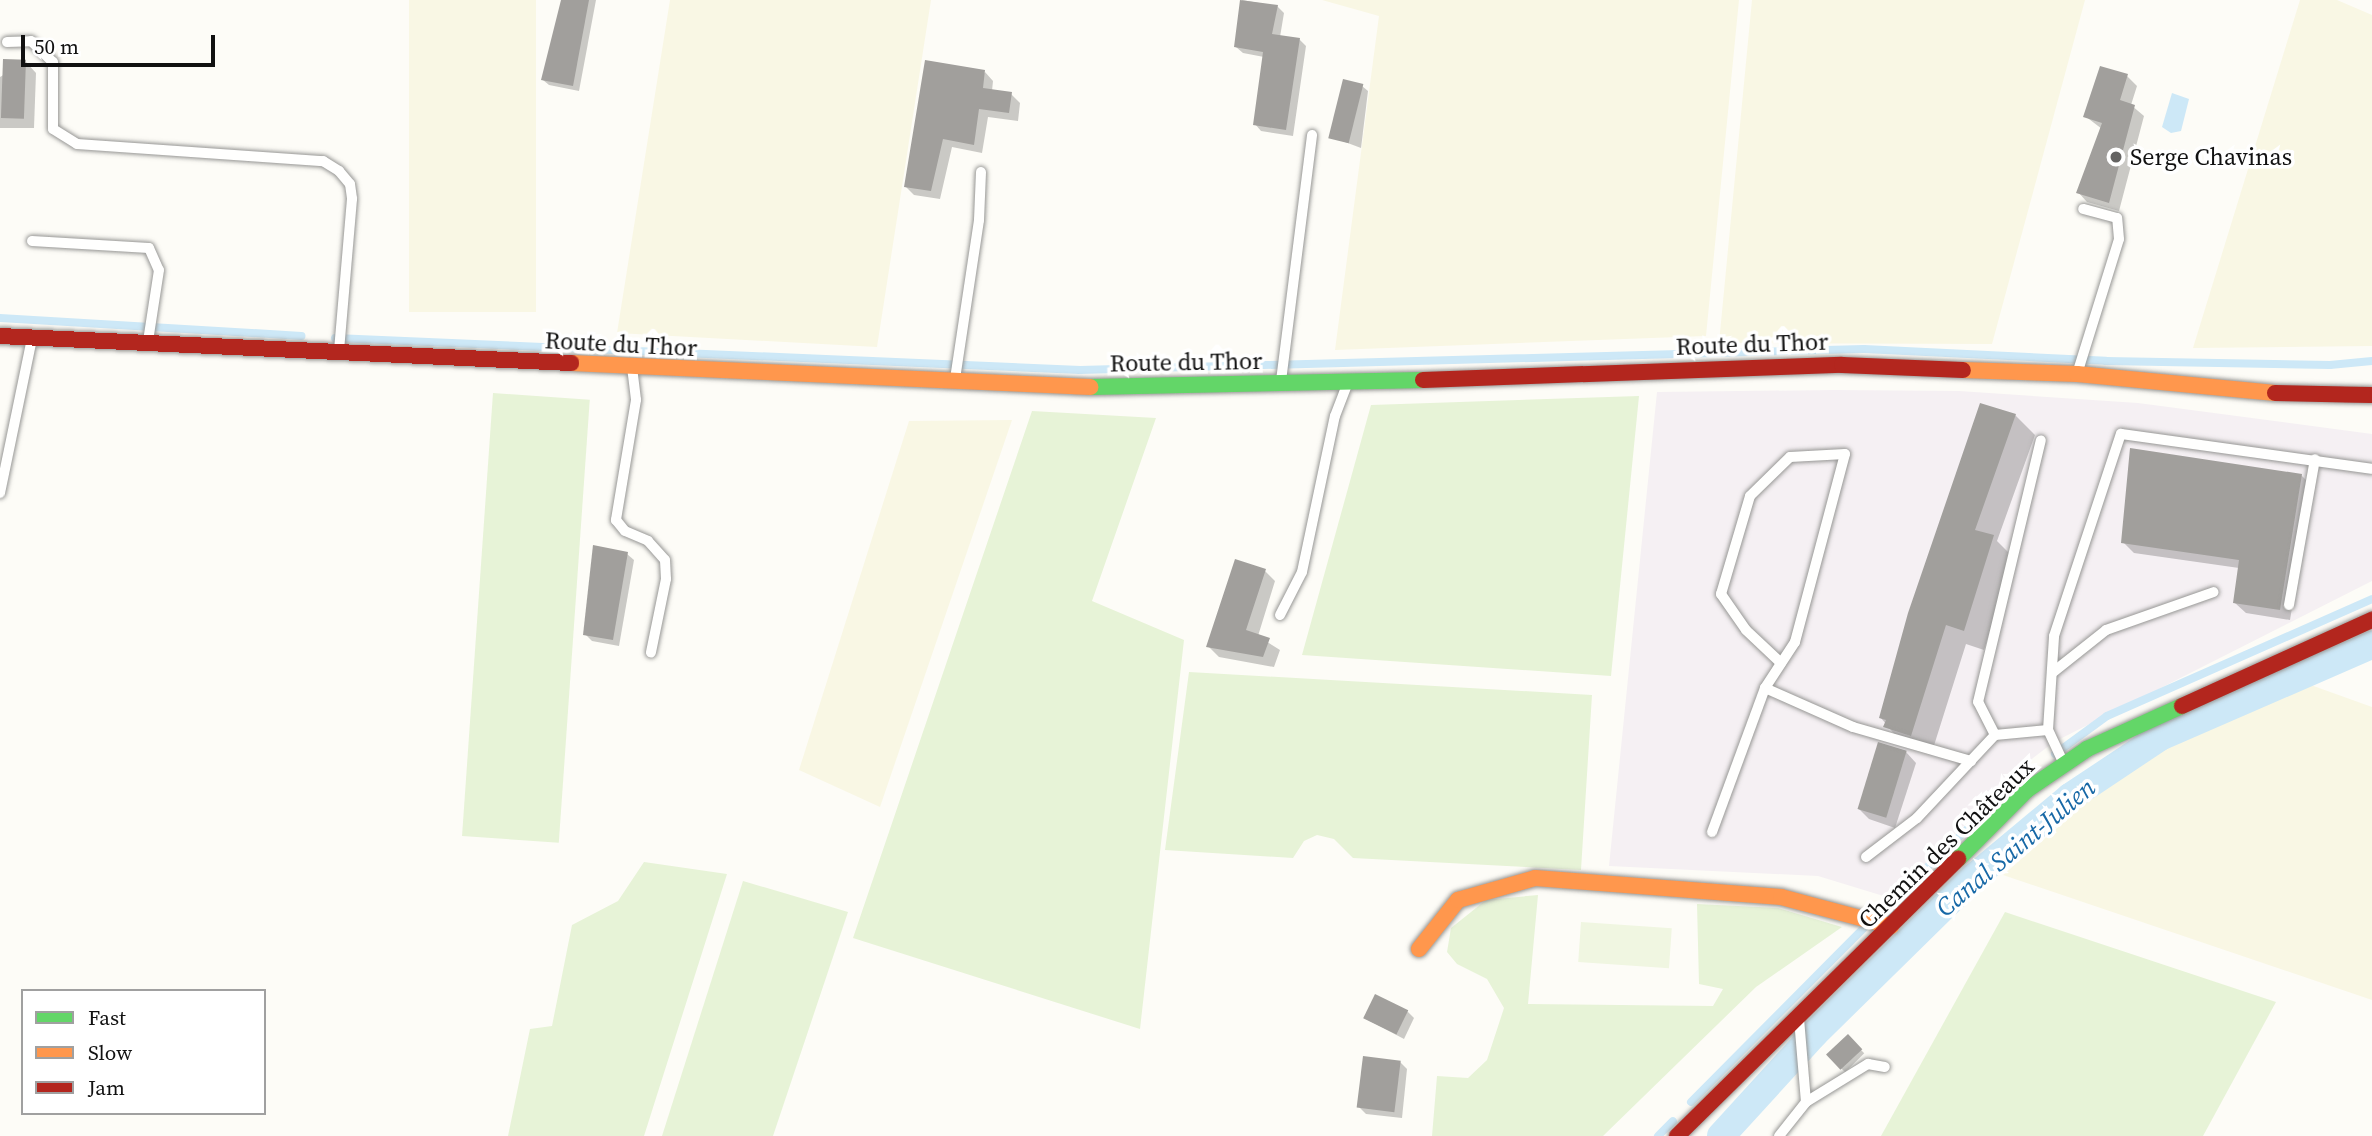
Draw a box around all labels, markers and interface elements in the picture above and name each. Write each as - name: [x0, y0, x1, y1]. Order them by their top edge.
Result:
- scale bar: [24, 21, 219, 65]
- text: 50 m: [34, 32, 79, 61]
- place label: Serge Chavinas: [2130, 143, 2292, 171]
- marker: Serge Chavinas: [2108, 149, 2124, 165]
- street label: Route du Thor: [544, 326, 698, 362]
- street label: Route du Thor: [1675, 327, 1829, 361]
- street label: Route du Thor: [1109, 346, 1263, 378]
- street label: Chemin des Châteaux: [1852, 752, 2040, 934]
- water label: Canal Saint-Julien: [1930, 772, 2102, 924]
- legend: [21, 989, 266, 1115]
- text: Fast: [88, 1003, 126, 1032]
- text: Slow: [88, 1038, 132, 1067]
- text: Jam: [88, 1073, 125, 1102]

